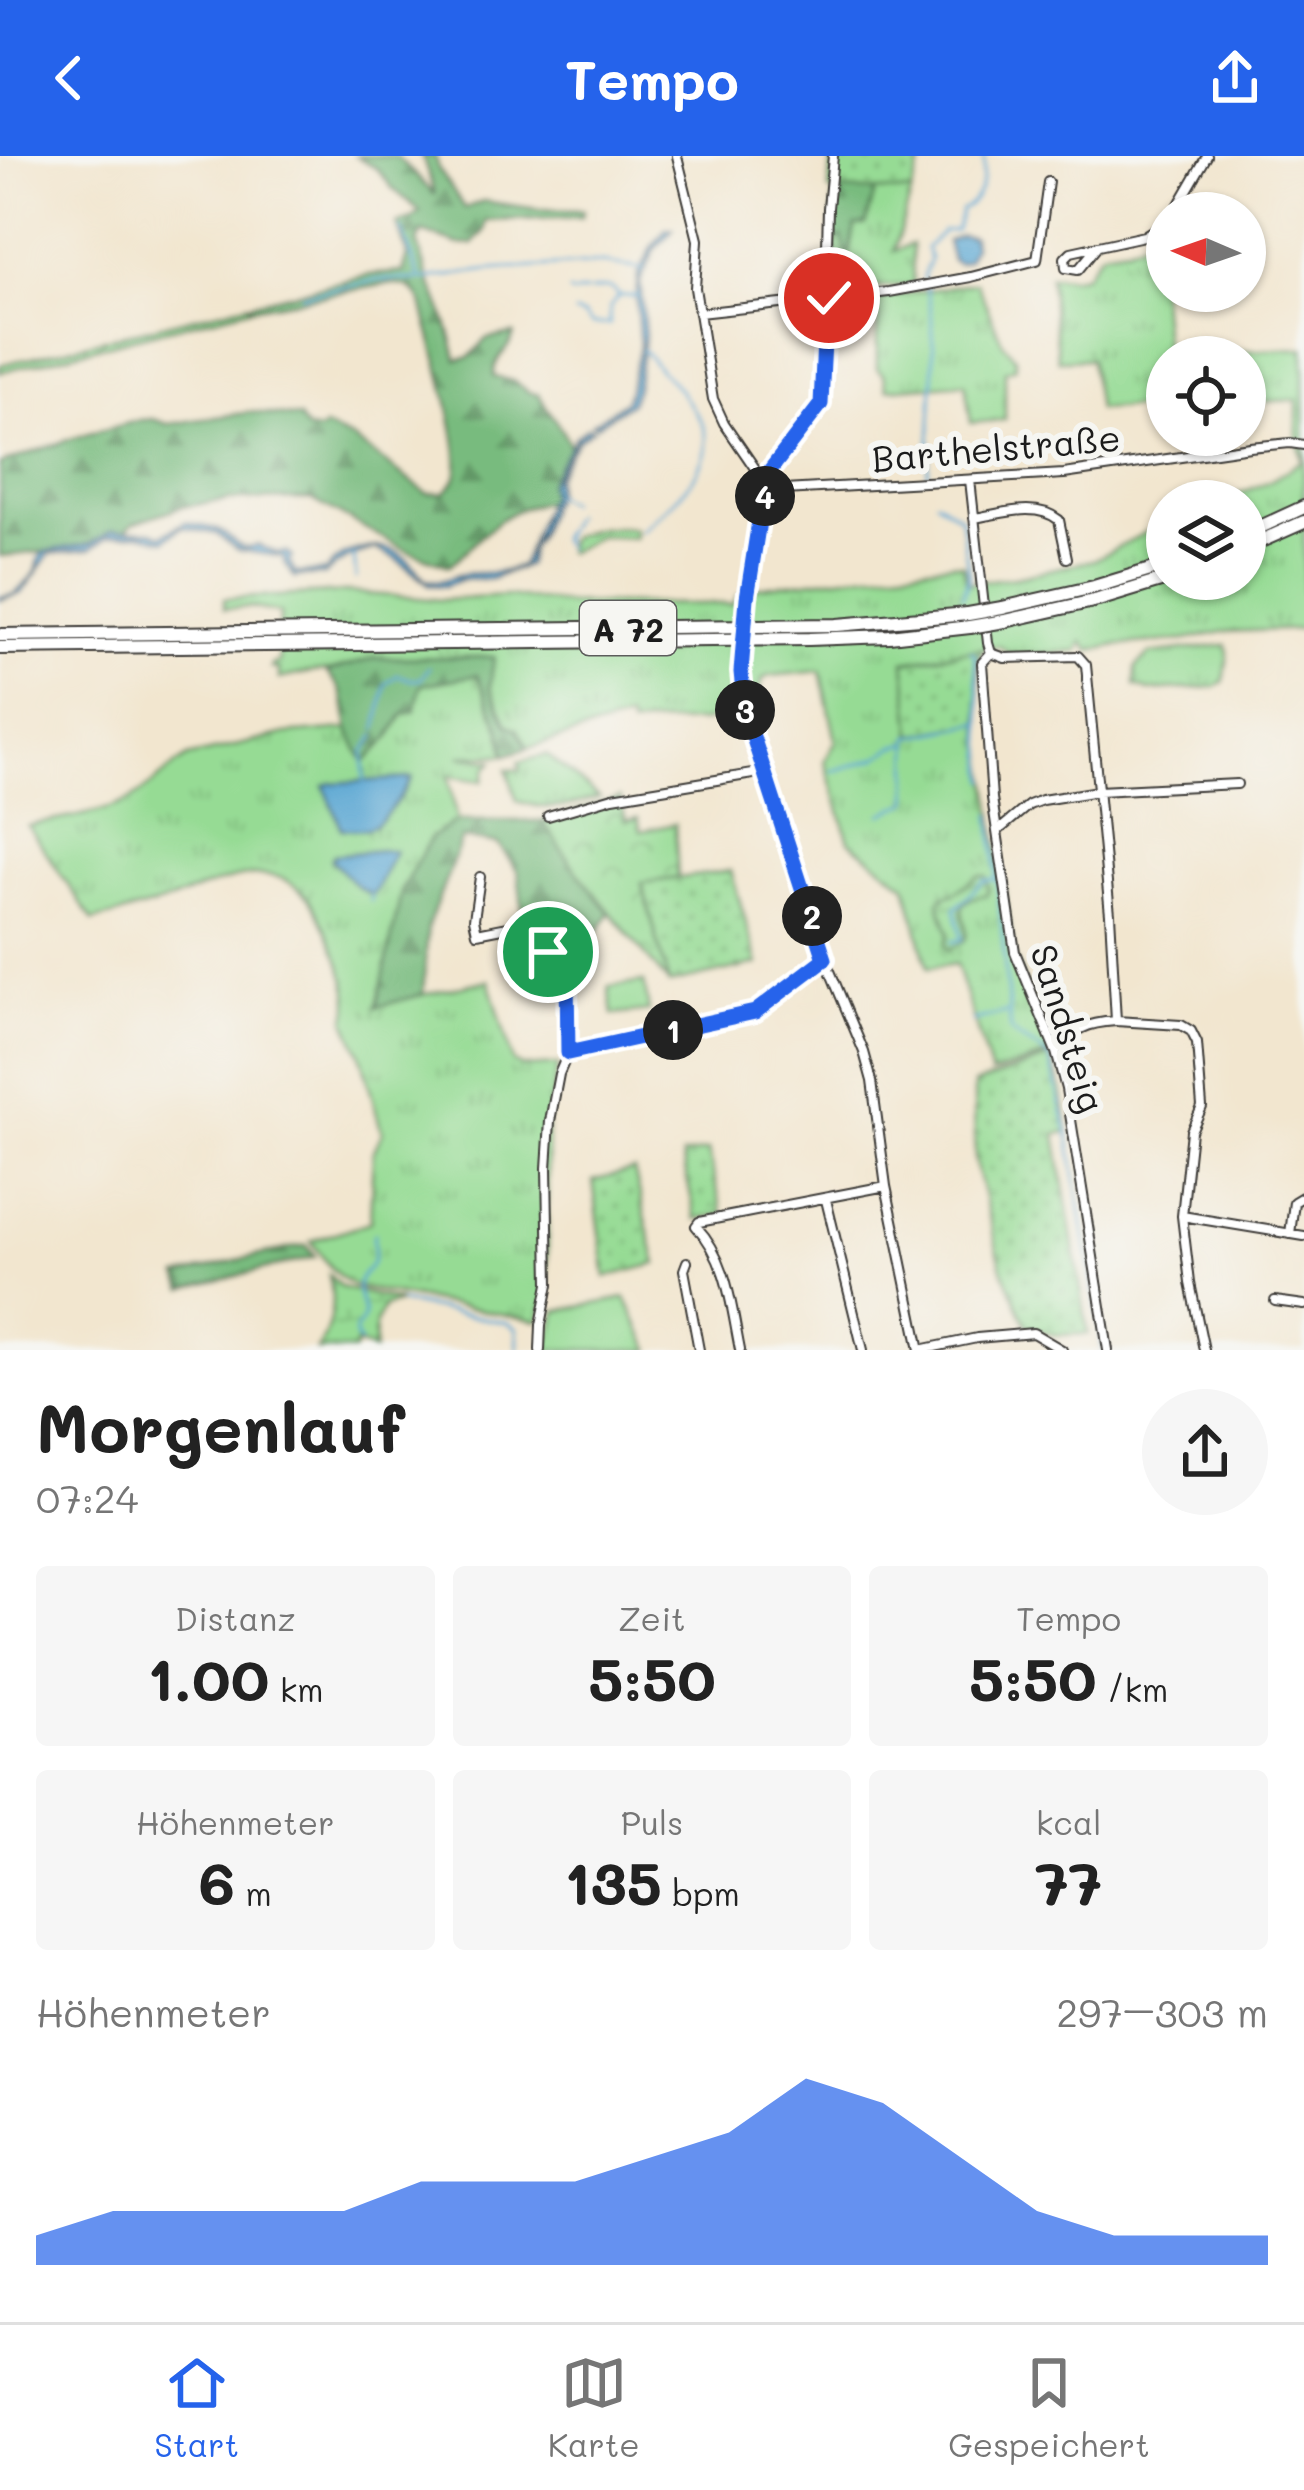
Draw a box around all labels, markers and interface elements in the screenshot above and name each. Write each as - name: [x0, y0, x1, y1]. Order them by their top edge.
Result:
- text: Tempo: [565, 43, 739, 114]
- icon: back: [36, 45, 102, 111]
- icon: share: [1202, 45, 1268, 111]
- north arrow: [1146, 192, 1266, 312]
- map controls: [1146, 192, 1266, 600]
- pin: [778, 247, 880, 349]
- icon: check: [796, 265, 862, 331]
- button: locate: [1146, 336, 1266, 456]
- street label: Barthelstraße: [870, 413, 1122, 481]
- pin: 4: [735, 466, 795, 526]
- text: 4: [755, 474, 775, 517]
- button: layers: [1146, 480, 1266, 600]
- road number: A 72: [580, 601, 676, 655]
- pin: 3: [715, 680, 775, 740]
- text: 3: [735, 688, 755, 731]
- pin: 2: [782, 886, 842, 946]
- text: 2: [803, 894, 821, 937]
- pin: [497, 901, 599, 1003]
- icon: arrive: [515, 919, 581, 985]
- street label: Sandsteig: [1021, 938, 1117, 1118]
- pin: 1: [643, 1000, 703, 1060]
- text: 1: [666, 1008, 680, 1051]
- text: Morgenlauf: [36, 1384, 405, 1470]
- button: share: [1142, 1389, 1268, 1515]
- text: 07:24: [36, 1472, 138, 1523]
- text: Distanz: [175, 1596, 296, 1639]
- text: Zeit: [618, 1596, 686, 1639]
- text: Tempo: [1016, 1596, 1121, 1639]
- text: 1.00: [147, 1639, 269, 1717]
- text: 5:50: [588, 1639, 716, 1717]
- text: 5:50: [969, 1639, 1097, 1717]
- text: km: [269, 1667, 324, 1710]
- text: /km: [1097, 1667, 1168, 1710]
- text: Höhenmeter: [136, 1800, 335, 1843]
- text: Puls: [621, 1800, 683, 1843]
- text: kcal: [1036, 1800, 1102, 1843]
- text: 6: [199, 1843, 235, 1921]
- text: 135: [564, 1843, 662, 1921]
- text: 77: [1035, 1843, 1102, 1921]
- text: m: [235, 1871, 272, 1914]
- text: bpm: [662, 1871, 740, 1914]
- text: Höhenmeter: [36, 1986, 271, 2037]
- text: 297–303 m: [1056, 1986, 1268, 2037]
- tab: Start: [154, 2350, 239, 2465]
- tab: Karte: [548, 2350, 640, 2465]
- tab: Gespeichert: [948, 2350, 1150, 2465]

